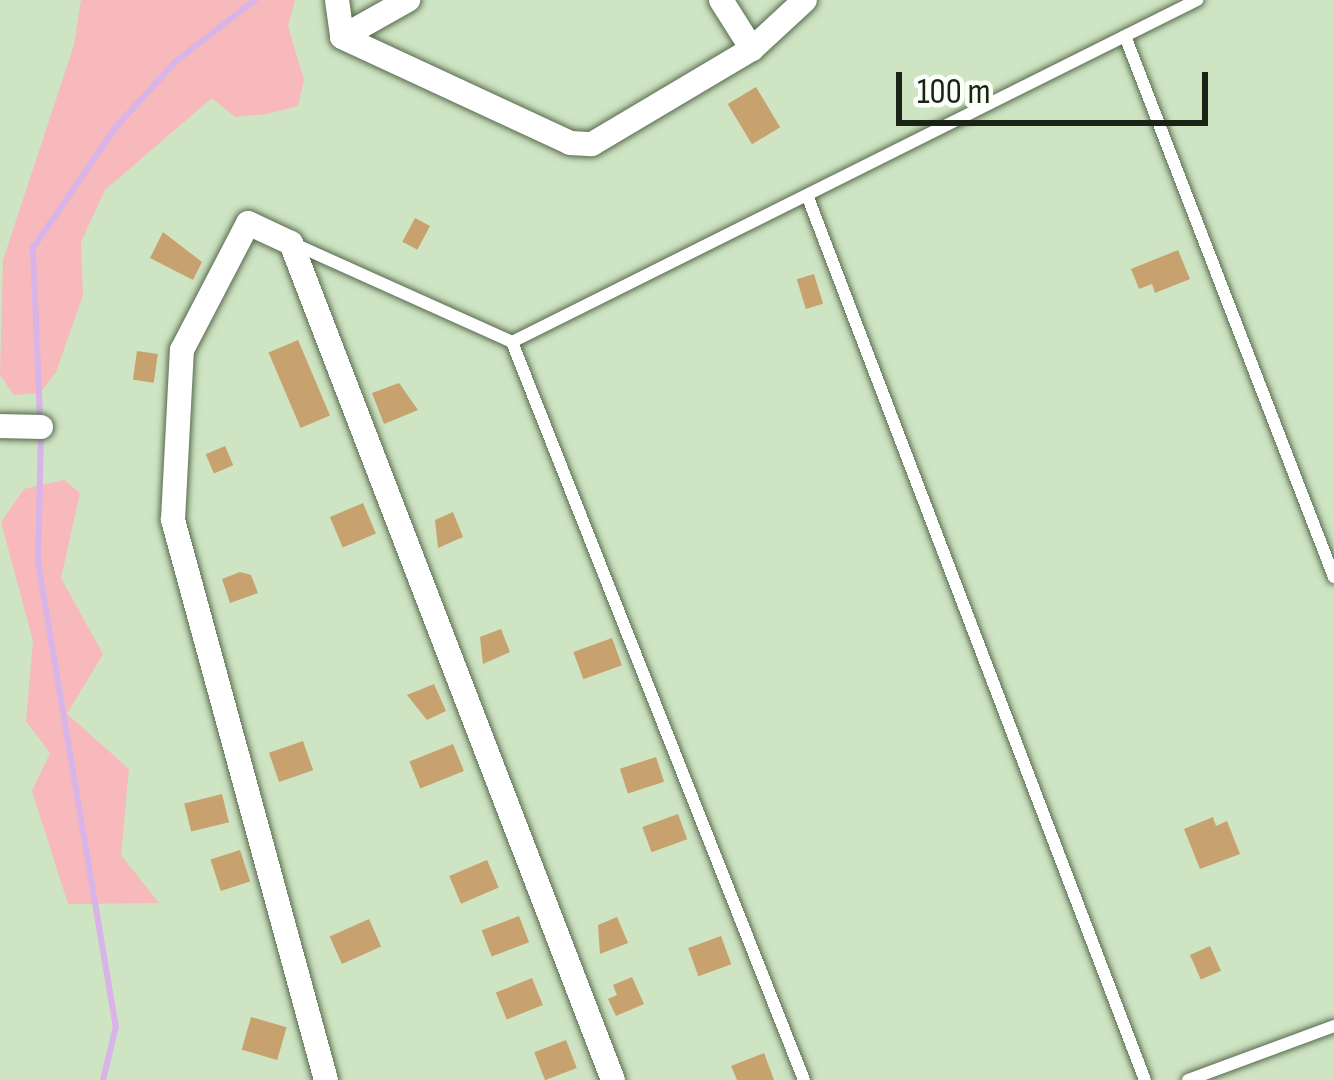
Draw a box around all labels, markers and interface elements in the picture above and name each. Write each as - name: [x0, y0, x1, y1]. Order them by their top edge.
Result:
- scale bar: [902, 48, 1214, 122]
- text: 100 m: [917, 71, 991, 114]

